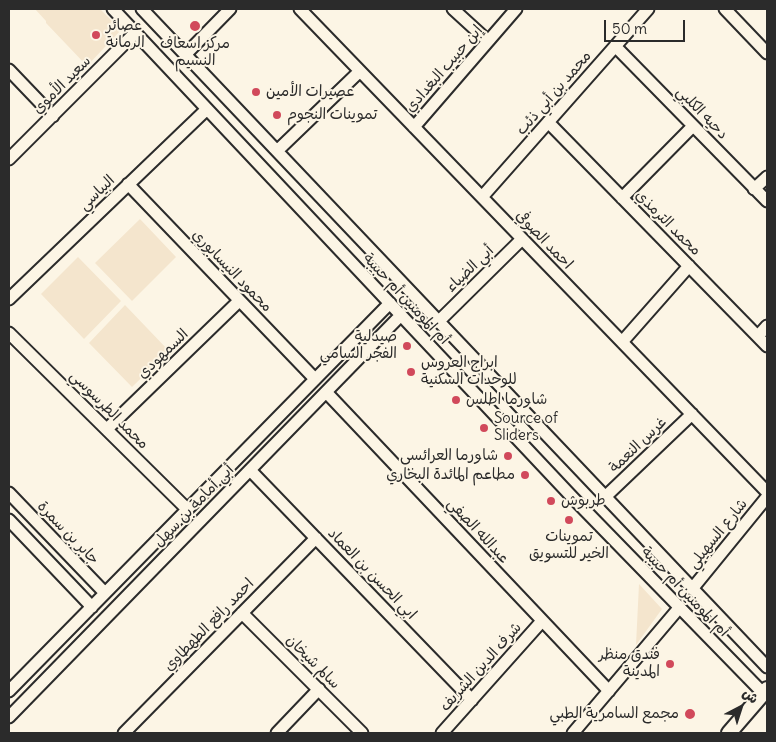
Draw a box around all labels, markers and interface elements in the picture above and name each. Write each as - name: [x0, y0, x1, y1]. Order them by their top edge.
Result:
- scale bar: [606, 10, 687, 42]
- place label: عصائر الرمانة: [106, 17, 145, 52]
- marker: مركز اسعاف النسيم: [188, 19, 202, 33]
- text: 50 m: [612, 19, 647, 38]
- street label: إبن حبيب البغدادي: [401, 22, 487, 116]
- marker: عصائر الرمانة: [90, 29, 102, 41]
- place label: مركز اسعاف النسيم: [160, 35, 230, 70]
- street label: محمد بن أبي ذئب: [513, 47, 595, 139]
- street label: سعيد الأموي: [29, 52, 95, 118]
- place label: عصيرات الأمين: [266, 83, 354, 101]
- street label: دحيه الكلبي: [672, 83, 732, 143]
- marker: عصيرات الأمين: [250, 86, 262, 98]
- place label: تموينات النجوم: [287, 106, 377, 124]
- marker: تموينات النجوم: [271, 109, 283, 121]
- street label: البياسي: [75, 172, 119, 214]
- street label: محمد الترمذي: [631, 186, 705, 260]
- street label: احمد الصوفي: [512, 207, 576, 273]
- street label: محمود النيسابوري: [188, 226, 276, 316]
- street label: أبي الضياء: [442, 242, 498, 296]
- street label: أم المومنين أم حبيبة: [359, 250, 453, 348]
- street label: السمهودي: [134, 325, 192, 383]
- place label: صيدلية الفجر السامي: [320, 328, 397, 363]
- marker: صيدلية الفجر السامي: [401, 340, 413, 352]
- place label: ابراج العروس للوحدات السكنية: [421, 354, 517, 389]
- marker: ابراج العروس للوحدات السكنية: [405, 366, 417, 378]
- street label: محمد الطرسوسي: [66, 367, 152, 453]
- place label: شاورما اطلس: [466, 391, 547, 409]
- marker: شاورما اطلس: [450, 394, 462, 406]
- place label: Source of Sliders: [494, 410, 558, 445]
- street label: غرس النعمة: [606, 413, 670, 477]
- marker: Source of Sliders: [478, 422, 490, 434]
- place label: شاورما العرائسي: [400, 447, 498, 465]
- marker: شاورما العرائسي: [502, 450, 514, 462]
- street label: أبي أمامة بن سهل: [150, 461, 238, 551]
- place label: مطاعم المائدة البخاري: [386, 466, 515, 484]
- marker: مطاعم المائدة البخاري: [519, 469, 531, 481]
- place label: طربوش: [561, 492, 605, 510]
- street label: عبدالله الصفي: [443, 495, 513, 567]
- marker: طربوش: [545, 495, 557, 507]
- street label: شارع السهيلي: [684, 495, 752, 573]
- street label: جابر بن سمرة: [33, 498, 103, 568]
- marker: تموينات الخير للتسويق: [563, 514, 575, 526]
- street label: ابي الحسن بن العماد: [324, 525, 420, 623]
- place label: تموينات الخير للتسويق: [529, 528, 609, 563]
- street label: أم المومنين أم حبيبة: [637, 543, 733, 641]
- street label: احمد رافع الطهطاوي: [160, 575, 258, 675]
- street label: شرف الدين الشريف: [436, 619, 526, 715]
- street label: سالم شيخان: [282, 631, 344, 693]
- place label: فندق منظر المدينة: [599, 646, 660, 681]
- marker: فندق منظر المدينة: [664, 658, 676, 670]
- north arrow: [716, 682, 766, 732]
- text: ش: [739, 684, 762, 707]
- place label: مجمع السامرية الطبي: [550, 705, 679, 723]
- marker: مجمع السامرية الطبي: [683, 707, 697, 721]

